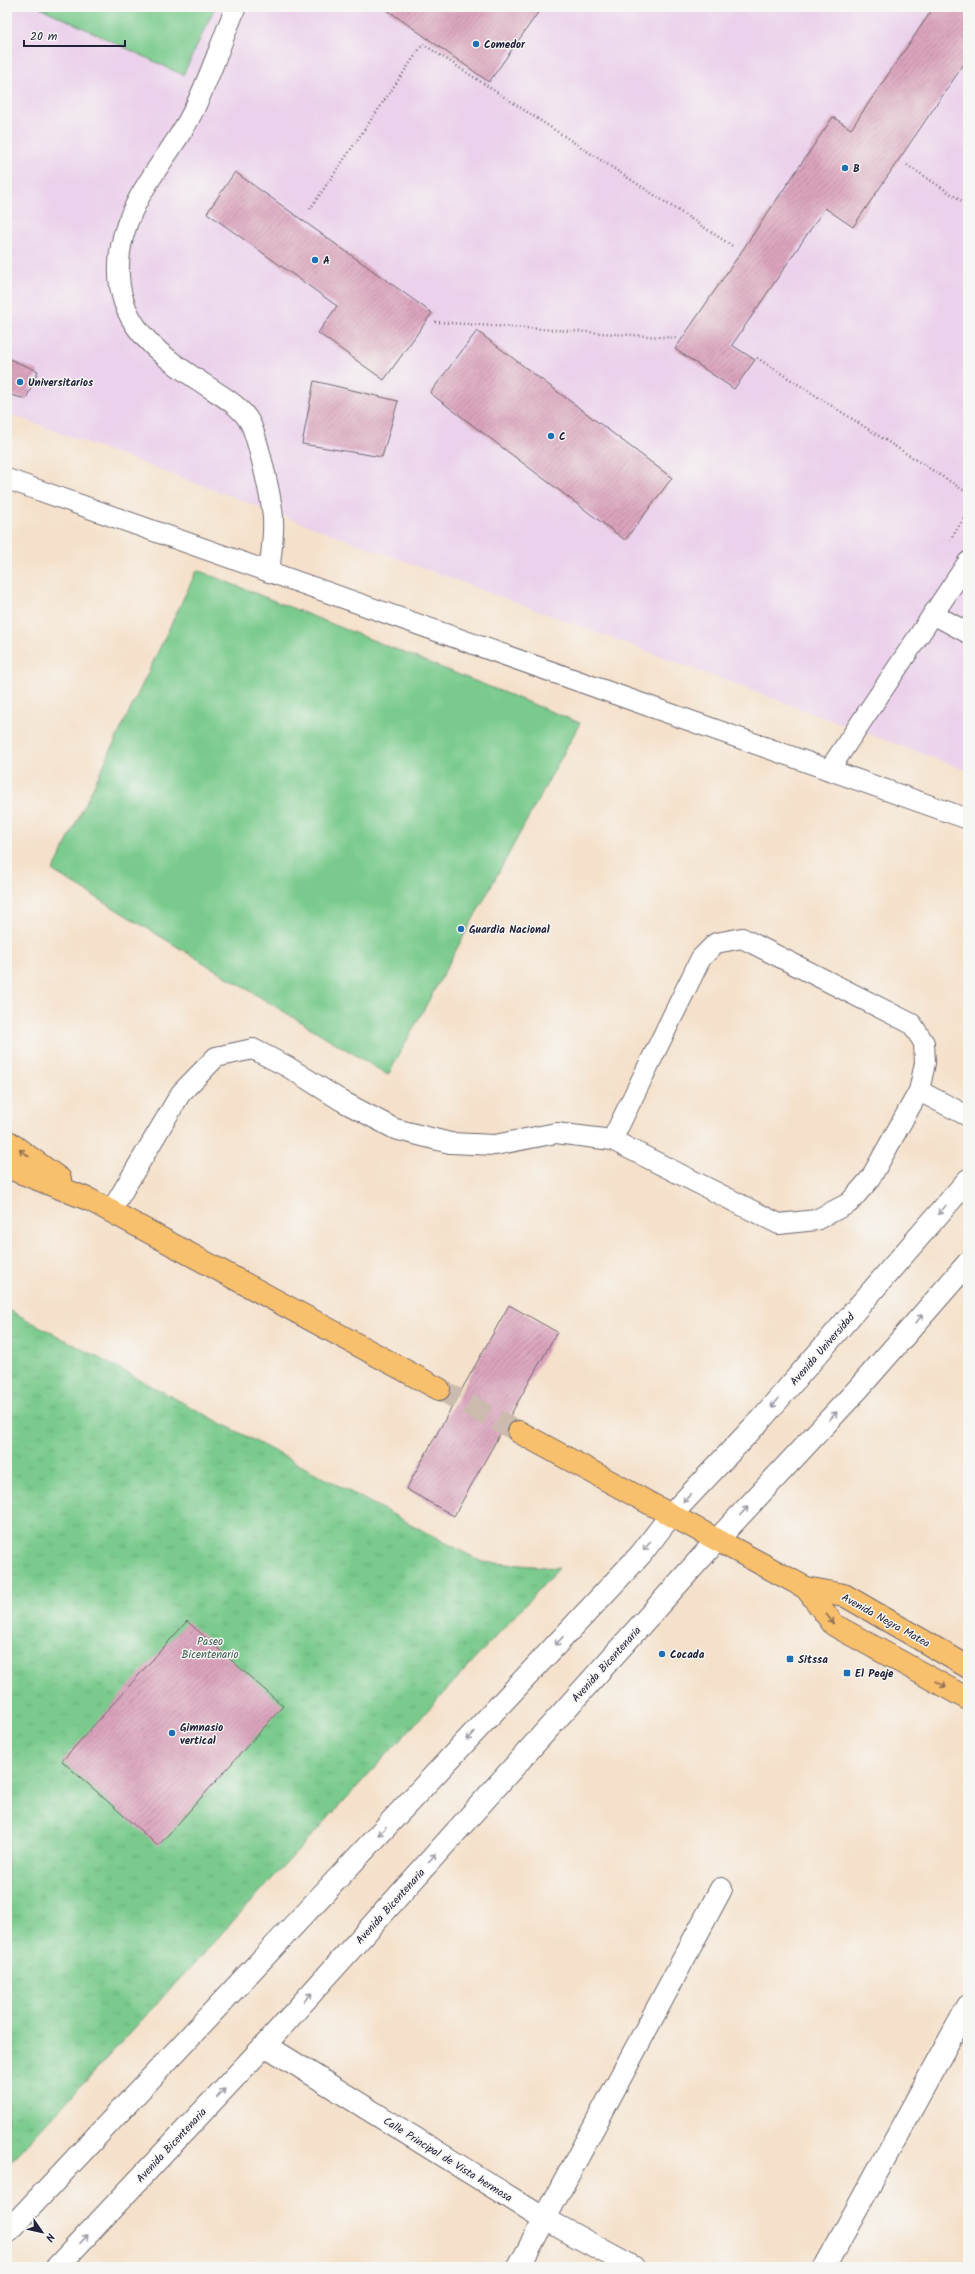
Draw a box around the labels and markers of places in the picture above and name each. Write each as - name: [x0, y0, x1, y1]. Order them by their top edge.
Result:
- place label: Comedor: [484, 36, 526, 54]
- marker: Comedor: [471, 39, 481, 49]
- place label: B: [853, 160, 860, 178]
- marker: B: [840, 163, 850, 173]
- place label: A: [323, 252, 330, 270]
- marker: A: [310, 255, 320, 265]
- place label: Universitarios: [28, 374, 94, 392]
- marker: Universitarios: [15, 377, 25, 387]
- place label: C: [559, 428, 566, 446]
- marker: C: [546, 431, 556, 441]
- place label: Guardia Nacional: [469, 921, 550, 939]
- marker: Guardia Nacional: [456, 924, 466, 934]
- place label: Cocada: [670, 1646, 705, 1664]
- marker: Cocada: [657, 1649, 667, 1659]
- place label: Sitssa: [798, 1651, 828, 1669]
- marker: Sitssa: [785, 1654, 795, 1664]
- place label: El Peaje: [855, 1665, 894, 1683]
- marker: El Peaje: [842, 1668, 852, 1678]
- place label: Gimnasio vertical: [180, 1719, 223, 1750]
- marker: Gimnasio vertical: [167, 1728, 177, 1738]

